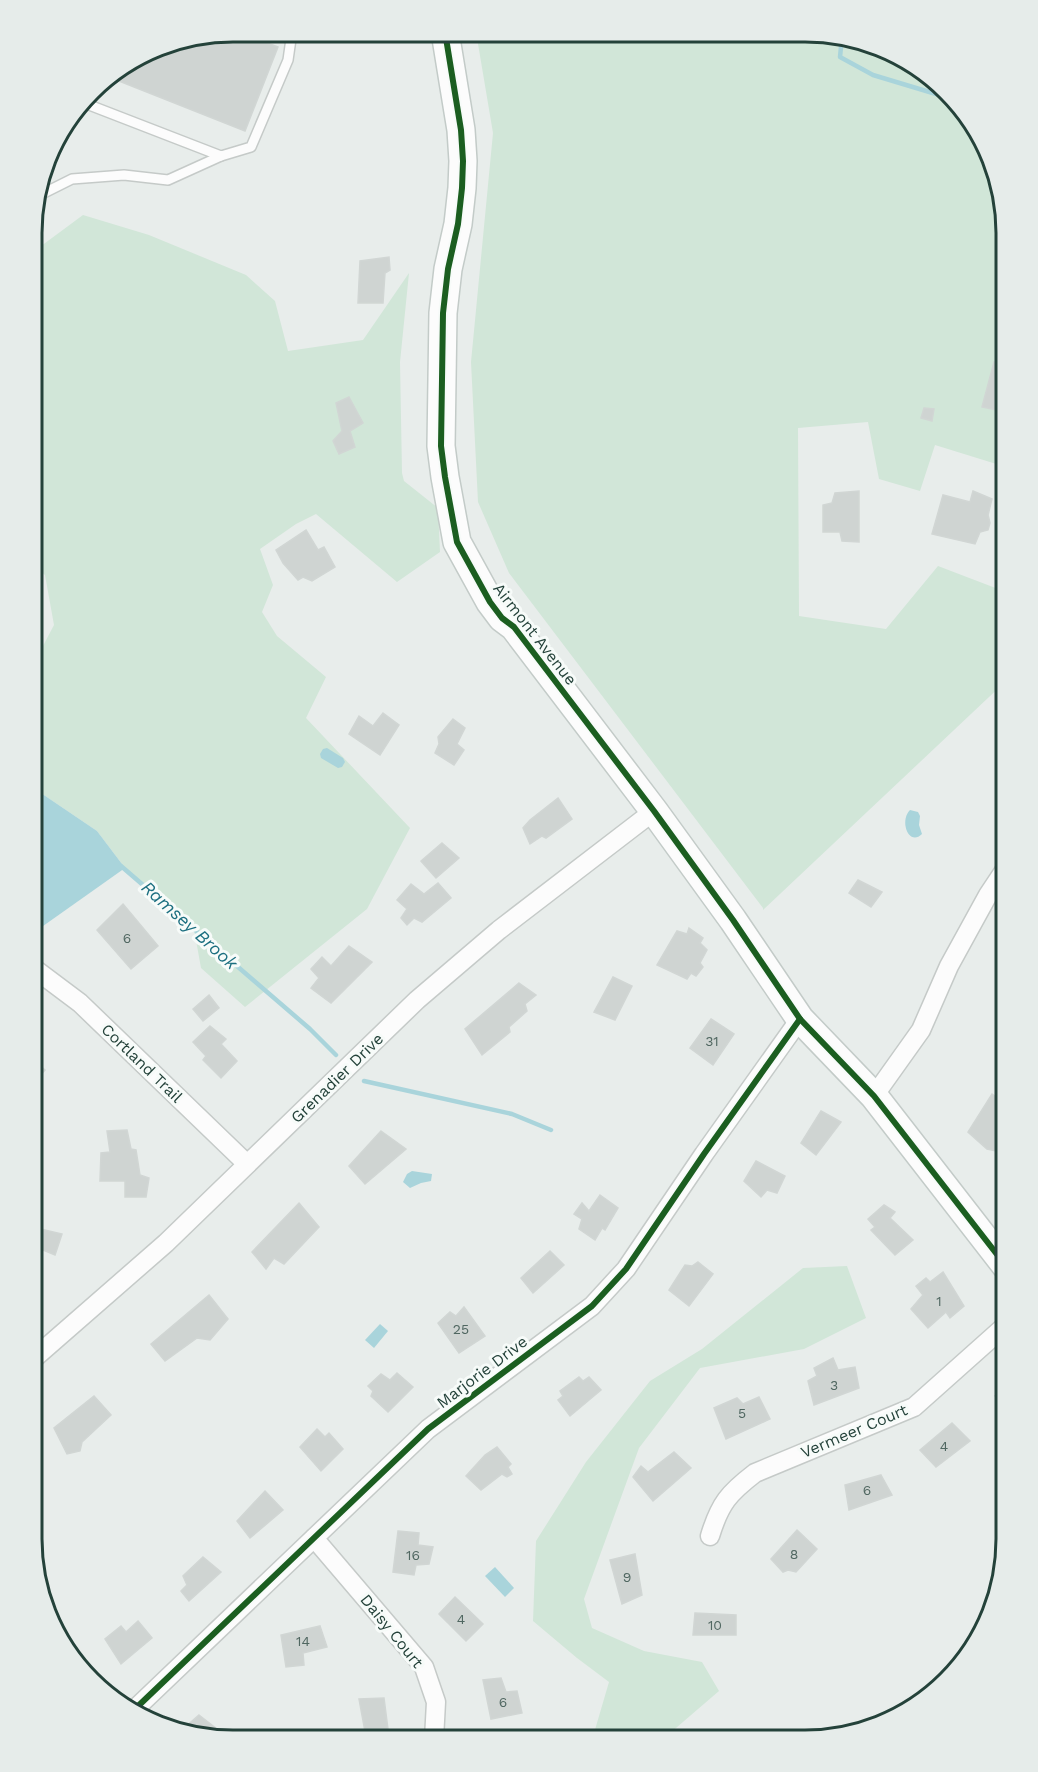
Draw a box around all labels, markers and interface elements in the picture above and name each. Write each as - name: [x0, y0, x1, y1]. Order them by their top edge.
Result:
- street label: Airmont Avenue: [489, 579, 581, 689]
- water label: Ramsey Brook: [138, 876, 243, 974]
- house number: 6: [123, 930, 131, 946]
- street label: Cortland Trail: [98, 1020, 187, 1106]
- street label: Grenadier Drive: [287, 1029, 387, 1127]
- house number: 31: [705, 1033, 719, 1049]
- house number: 1: [936, 1293, 942, 1309]
- house number: 25: [453, 1321, 469, 1337]
- street label: Marjorie Drive: [433, 1332, 531, 1412]
- house number: 3: [830, 1377, 838, 1393]
- street label: Vermeer Court: [798, 1400, 910, 1462]
- house number: 5: [738, 1405, 746, 1421]
- house number: 4: [940, 1438, 948, 1454]
- house number: 6: [863, 1482, 871, 1498]
- house number: 8: [790, 1546, 798, 1562]
- house number: 16: [406, 1547, 420, 1563]
- house number: 9: [623, 1569, 631, 1585]
- street label: Daisy Court: [357, 1590, 428, 1672]
- house number: 4: [457, 1611, 465, 1627]
- house number: 10: [708, 1617, 722, 1633]
- house number: 14: [296, 1633, 310, 1649]
- house number: 6: [499, 1694, 507, 1710]

